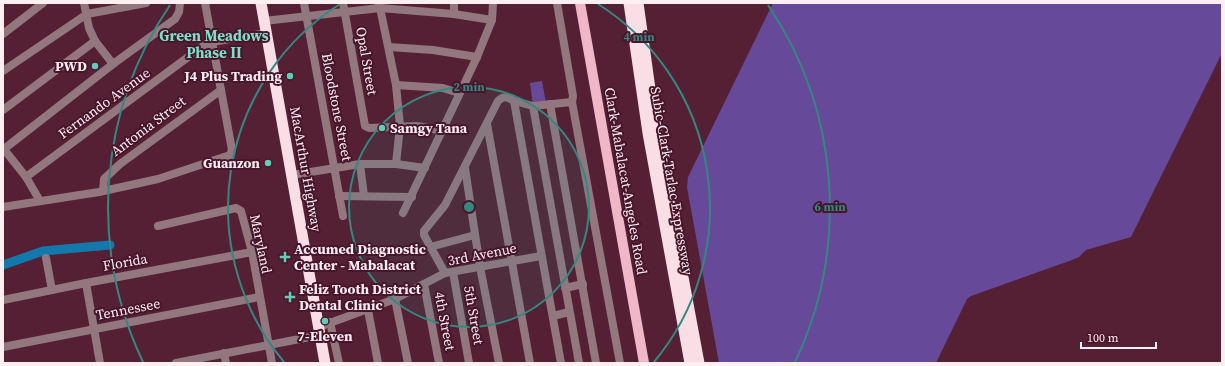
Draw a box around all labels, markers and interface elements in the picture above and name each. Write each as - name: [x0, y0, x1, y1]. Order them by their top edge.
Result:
- district label: Green Meadows Phase II: [159, 25, 269, 63]
- street label: Opal Street: [351, 25, 383, 97]
- text: 4 min: [623, 29, 655, 45]
- street label: Bloodstone Street: [317, 51, 357, 163]
- place label: PWD: [55, 56, 87, 76]
- marker: PWD: [90, 61, 100, 71]
- street label: Fernando Avenue: [54, 63, 154, 143]
- place label: J4 Plus Trading: [183, 66, 282, 86]
- marker: J4 Plus Trading: [285, 71, 295, 81]
- text: 2 min: [453, 79, 485, 95]
- street label: Subic-Clark-Tarlac Expressway: [646, 85, 699, 278]
- street label: Clark-Mabalacat-Angeles Road: [600, 86, 652, 276]
- street label: Antonia Street: [106, 91, 190, 161]
- street label: MacArthur Highway: [285, 105, 327, 234]
- place label: Samgy Tana: [390, 118, 468, 138]
- marker: Samgy Tana: [377, 123, 387, 133]
- place label: Guanzon: [203, 153, 260, 173]
- marker: Guanzon: [263, 158, 273, 168]
- text: 6 min: [814, 199, 846, 215]
- centre of rings: [462, 200, 476, 214]
- street label: Maryland: [245, 213, 277, 275]
- street label: 3rd Avenue: [446, 238, 518, 270]
- place label: Accumed Diagnostic Center - Mabalacat: [294, 239, 426, 275]
- street label: Florida: [101, 248, 150, 276]
- marker: Accumed Diagnostic Center - Mabalacat: [279, 251, 291, 263]
- place label: Feliz Tooth District Dental Clinic: [299, 279, 422, 315]
- street label: 5th Street: [459, 284, 489, 346]
- street label: 4th Street: [430, 290, 461, 353]
- marker: Feliz Tooth District Dental Clinic: [284, 291, 296, 303]
- street label: Tennessee: [94, 293, 162, 325]
- marker: 7-Eleven: [320, 316, 330, 326]
- scale bar: [1081, 324, 1156, 350]
- place label: 7-Eleven: [297, 326, 353, 346]
- text: 100 m: [1087, 330, 1119, 346]

